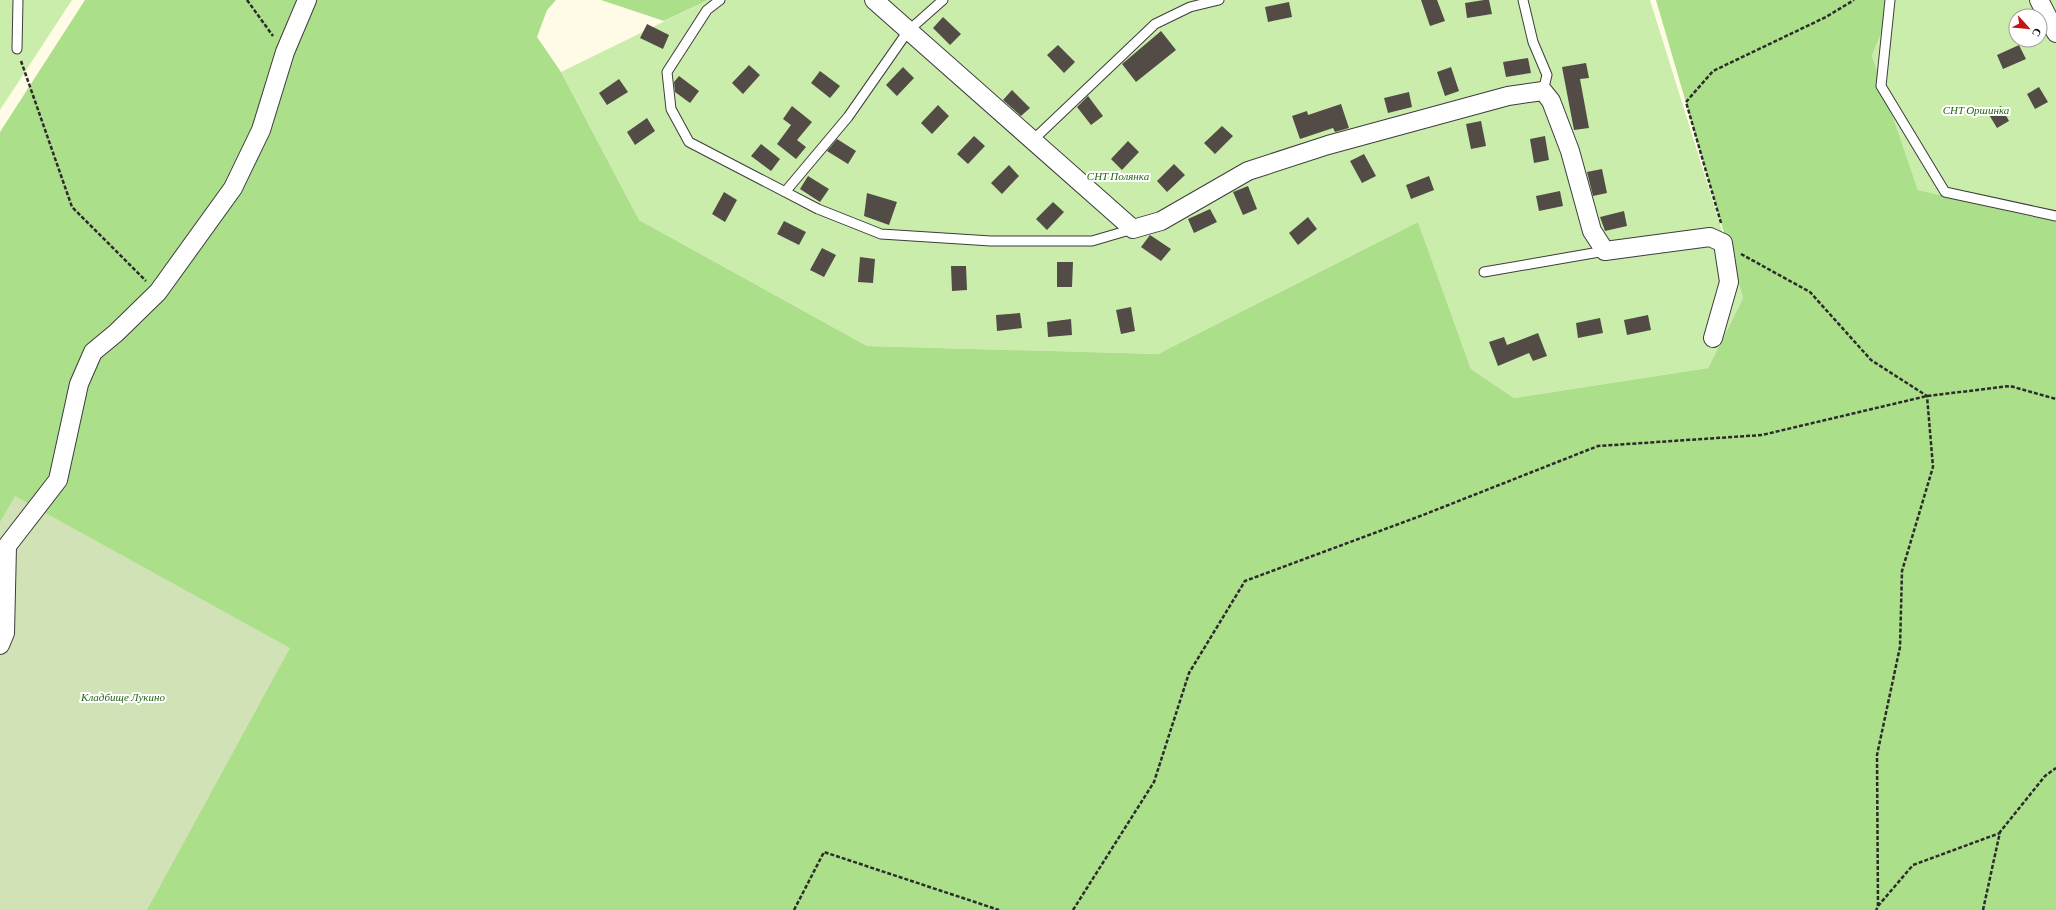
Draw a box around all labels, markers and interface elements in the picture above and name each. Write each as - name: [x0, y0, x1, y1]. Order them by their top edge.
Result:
- north arrow: [2008, 8, 2048, 48]
- text: С: [2030, 26, 2044, 39]
- park label: СНТ Оршинка: [1943, 104, 2010, 116]
- park label: СНТ Полянка: [1087, 170, 1150, 182]
- park label: Кладбище Лукино: [80, 691, 165, 703]

